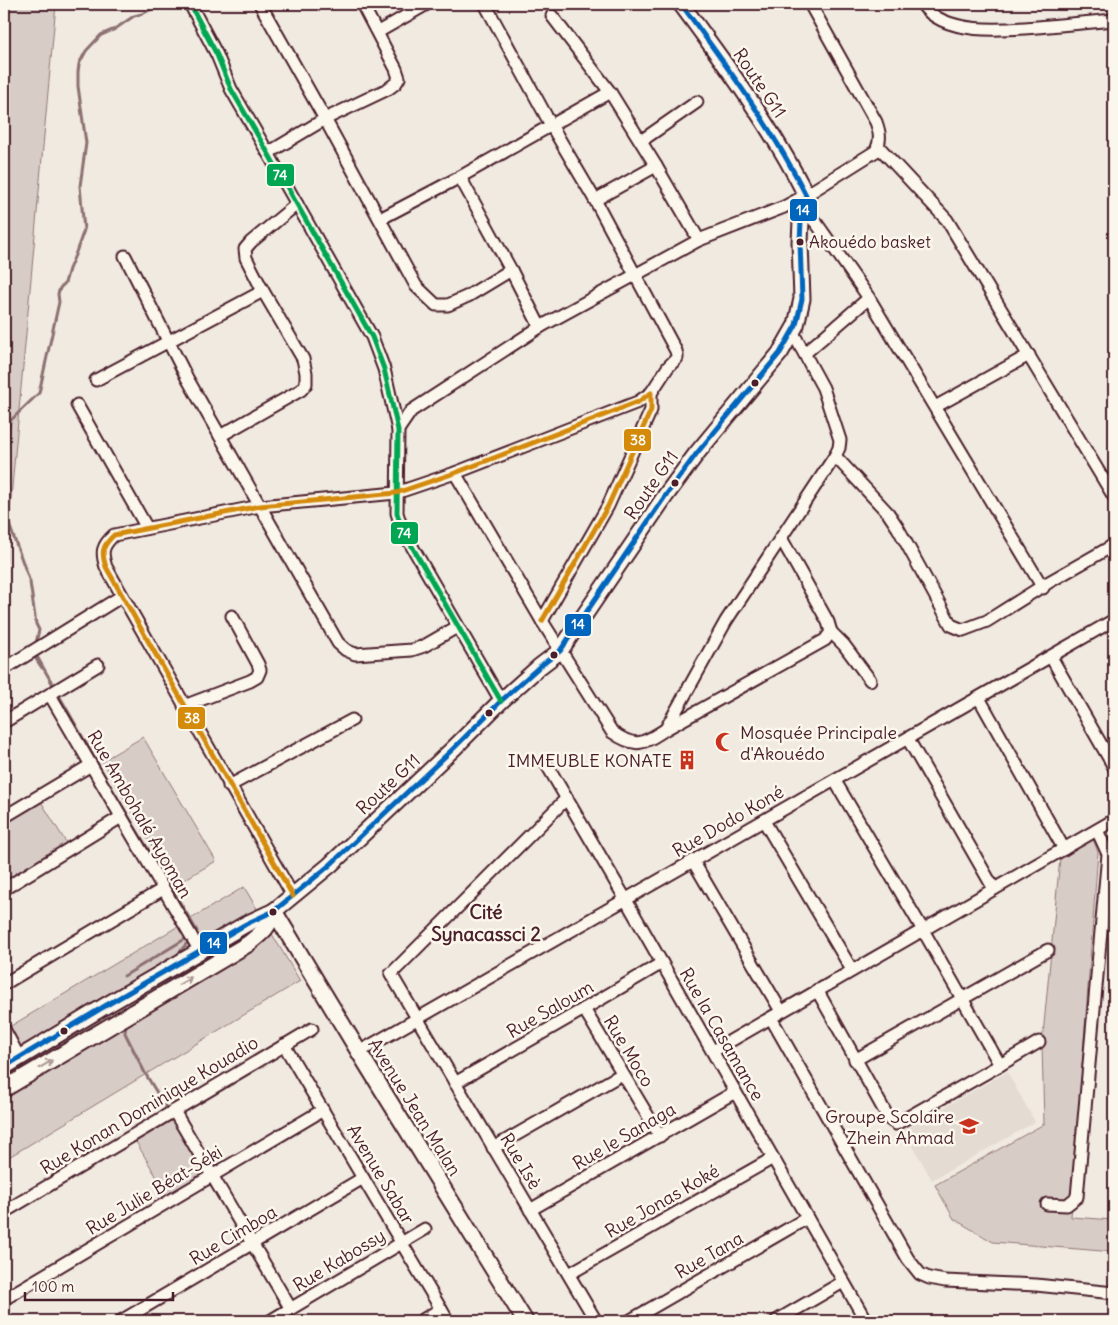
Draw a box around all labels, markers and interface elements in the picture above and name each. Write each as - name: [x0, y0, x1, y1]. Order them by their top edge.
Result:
- street label: Route G11: [728, 44, 792, 122]
- line badge: 74: [266, 163, 295, 187]
- text: 74: [273, 166, 287, 184]
- line badge: 14: [789, 198, 818, 222]
- text: 14: [796, 201, 810, 219]
- place label: Akouédo basket: [809, 231, 931, 253]
- marker: Akouédo basket: [795, 237, 805, 247]
- unlabelled marker: [750, 378, 760, 388]
- line badge: 38: [623, 428, 652, 452]
- text: 38: [630, 431, 646, 449]
- street label: Route G11: [619, 446, 683, 524]
- unlabelled marker: [670, 478, 680, 488]
- line badge: 74: [390, 521, 419, 545]
- text: 74: [397, 524, 411, 542]
- line badge: 14: [564, 613, 592, 637]
- text: 14: [571, 615, 585, 633]
- unlabelled marker: [549, 650, 559, 660]
- line badge: 38: [177, 706, 206, 730]
- unlabelled marker: [484, 708, 494, 718]
- text: 38: [184, 709, 200, 727]
- place label: Mosquée Principale d'Akouédo: [740, 721, 897, 765]
- street label: Rue Ambohalé Ayoman: [82, 726, 198, 902]
- mosque icon: Mosquée Principale d'Akouédo: [714, 731, 736, 753]
- street label: Route G11: [351, 749, 425, 819]
- place label: IMMEUBLE KONATE: [508, 749, 672, 772]
- building icon: IMMEUBLE KONATE: [676, 749, 698, 771]
- street label: Rue Dodo Koné: [668, 780, 788, 862]
- district label: Cité Synacassci 2: [431, 900, 541, 946]
- unlabelled marker: [268, 907, 278, 917]
- line badge: 14: [199, 931, 228, 955]
- text: 14: [207, 934, 221, 952]
- street label: Rue la Casamance: [675, 963, 769, 1105]
- street label: Rue Saloum: [502, 975, 598, 1043]
- one-way arrow: [178, 976, 192, 986]
- street label: Rue Moco: [599, 1011, 659, 1091]
- unlabelled marker: [59, 1026, 69, 1036]
- street label: Rue Konan Dominique Kouadio: [36, 1031, 262, 1179]
- street label: Avenue Jean Malan: [363, 1034, 467, 1180]
- one-way arrow: [38, 1059, 52, 1069]
- street label: Rue le Sanaga: [568, 1097, 680, 1175]
- place label: Groupe Scolaire Zhein Ahmad: [825, 1105, 954, 1149]
- school or university icon: Groupe Scolaire Zhein Ahmad: [958, 1115, 980, 1137]
- street label: Avenue Sabar: [342, 1120, 420, 1229]
- street label: Rue Isè: [495, 1129, 547, 1193]
- street label: Rue Julie Béat-Séki: [82, 1140, 226, 1240]
- street label: Rue Jonas Koké: [601, 1159, 723, 1243]
- street label: Rue Cimboa: [185, 1200, 281, 1270]
- street label: Rue Kabossy: [289, 1223, 389, 1297]
- street label: Rue Tana: [671, 1226, 747, 1284]
- scale bar: [25, 1270, 172, 1302]
- text: 100 m: [32, 1277, 74, 1296]

